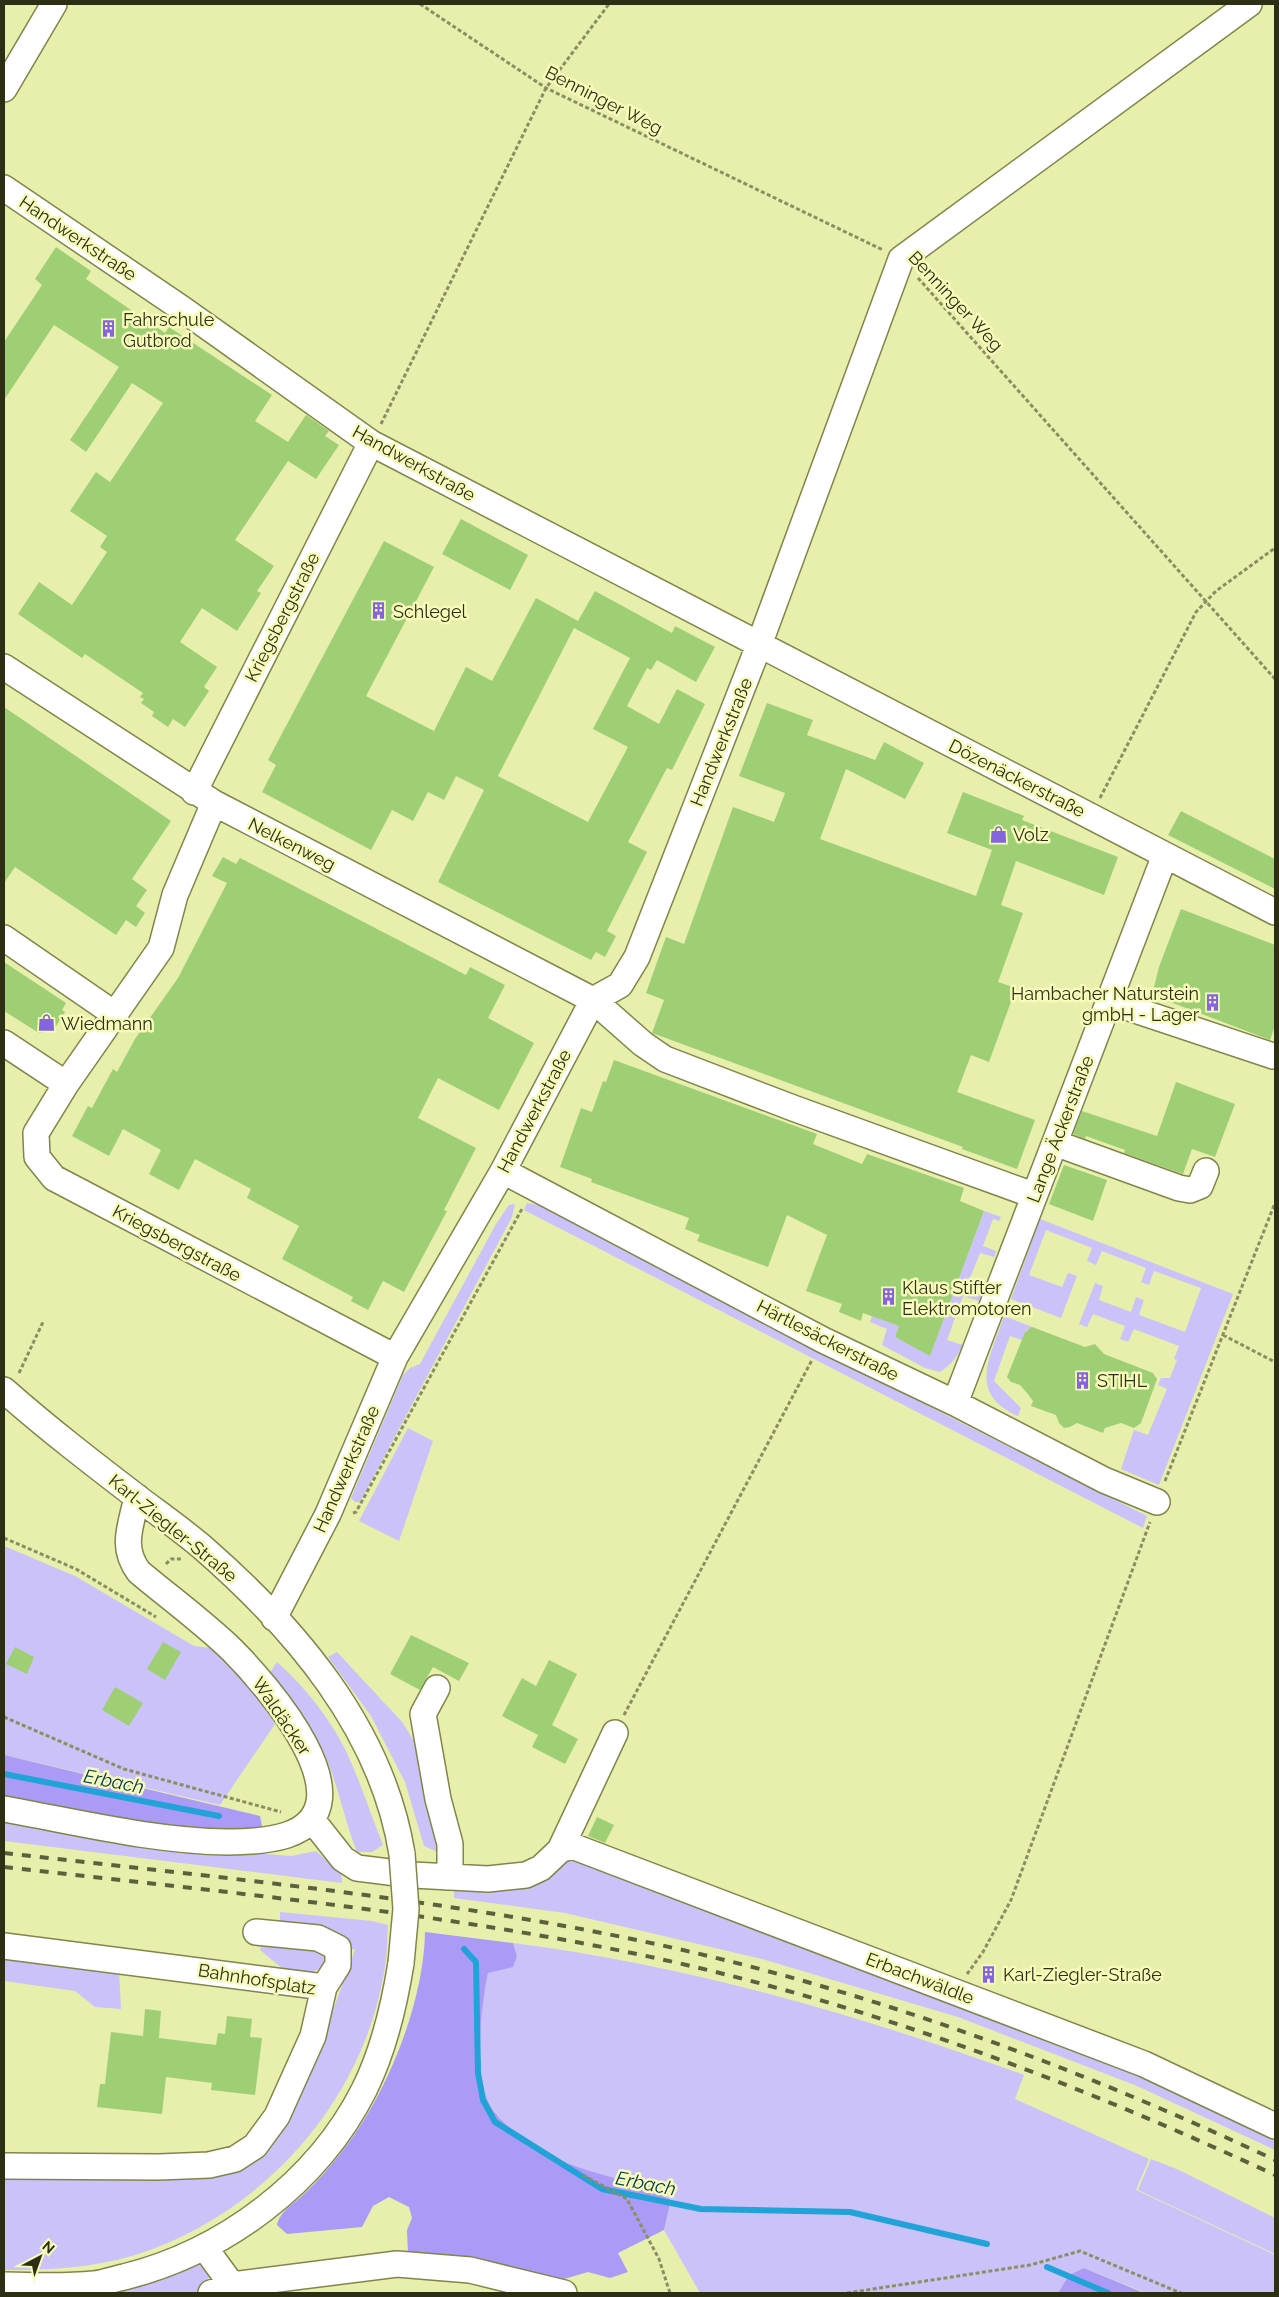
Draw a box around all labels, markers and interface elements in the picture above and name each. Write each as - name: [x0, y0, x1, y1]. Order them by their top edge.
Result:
- street label: Benninger Weg: [542, 61, 666, 139]
- street label: Handwerkstraße: [15, 191, 141, 285]
- street label: Benninger Weg: [904, 247, 1008, 355]
- place label: Fahrschule Gutbrod: [123, 309, 215, 351]
- building icon: Fahrschule Gutbrod: [99, 319, 119, 339]
- street label: Handwerkstraße: [349, 421, 479, 506]
- street label: Kriegsbergstraße: [240, 548, 324, 685]
- building icon: Schlegel: [369, 601, 389, 621]
- place label: Schlegel: [393, 601, 466, 622]
- street label: Handwerkstraße: [686, 674, 757, 809]
- street label: Dözenäckerstraße: [945, 735, 1089, 822]
- street label: Nelkenweg: [245, 813, 339, 875]
- shop icon: Volz: [989, 824, 1009, 844]
- place label: Volz: [1013, 824, 1049, 845]
- place label: Hambacher Naturstein gmbH - Lager: [1011, 983, 1200, 1025]
- building icon: Hambacher Naturstein gmbH - Lager: [1203, 993, 1223, 1013]
- shop icon: Wiedmann: [37, 1013, 57, 1033]
- place label: Wiedmann: [61, 1013, 153, 1034]
- street label: Handwerkstraße: [493, 1045, 576, 1176]
- street label: Lange Äckerstraße: [1022, 1052, 1098, 1205]
- street label: Kriegsbergstraße: [109, 1200, 245, 1286]
- place label: Klaus Stifter Elektromotoren: [902, 1277, 1032, 1319]
- building icon: Klaus Stifter Elektromotoren: [878, 1287, 898, 1307]
- street label: Härtlesäckerstraße: [754, 1295, 903, 1385]
- building icon: STIHL: [1073, 1370, 1093, 1390]
- place label: STIHL: [1097, 1370, 1148, 1391]
- street label: Handwerkstraße: [309, 1402, 384, 1536]
- street label: Karl-Ziegler-Straße: [105, 1470, 242, 1586]
- street label: Waldäcker: [248, 1673, 316, 1759]
- water label: Erbach: [82, 1764, 146, 1798]
- street label: Erbachwäldle: [863, 1948, 977, 2008]
- street label: Bahnhofsplatz: [197, 1959, 318, 1999]
- building icon: Karl-Ziegler-Straße: [979, 1964, 999, 1984]
- place label: Karl-Ziegler-Straße: [1003, 1964, 1162, 1985]
- water label: Erbach: [614, 2166, 678, 2200]
- north arrow: [15, 2232, 65, 2282]
- text: N: [39, 2238, 58, 2257]

